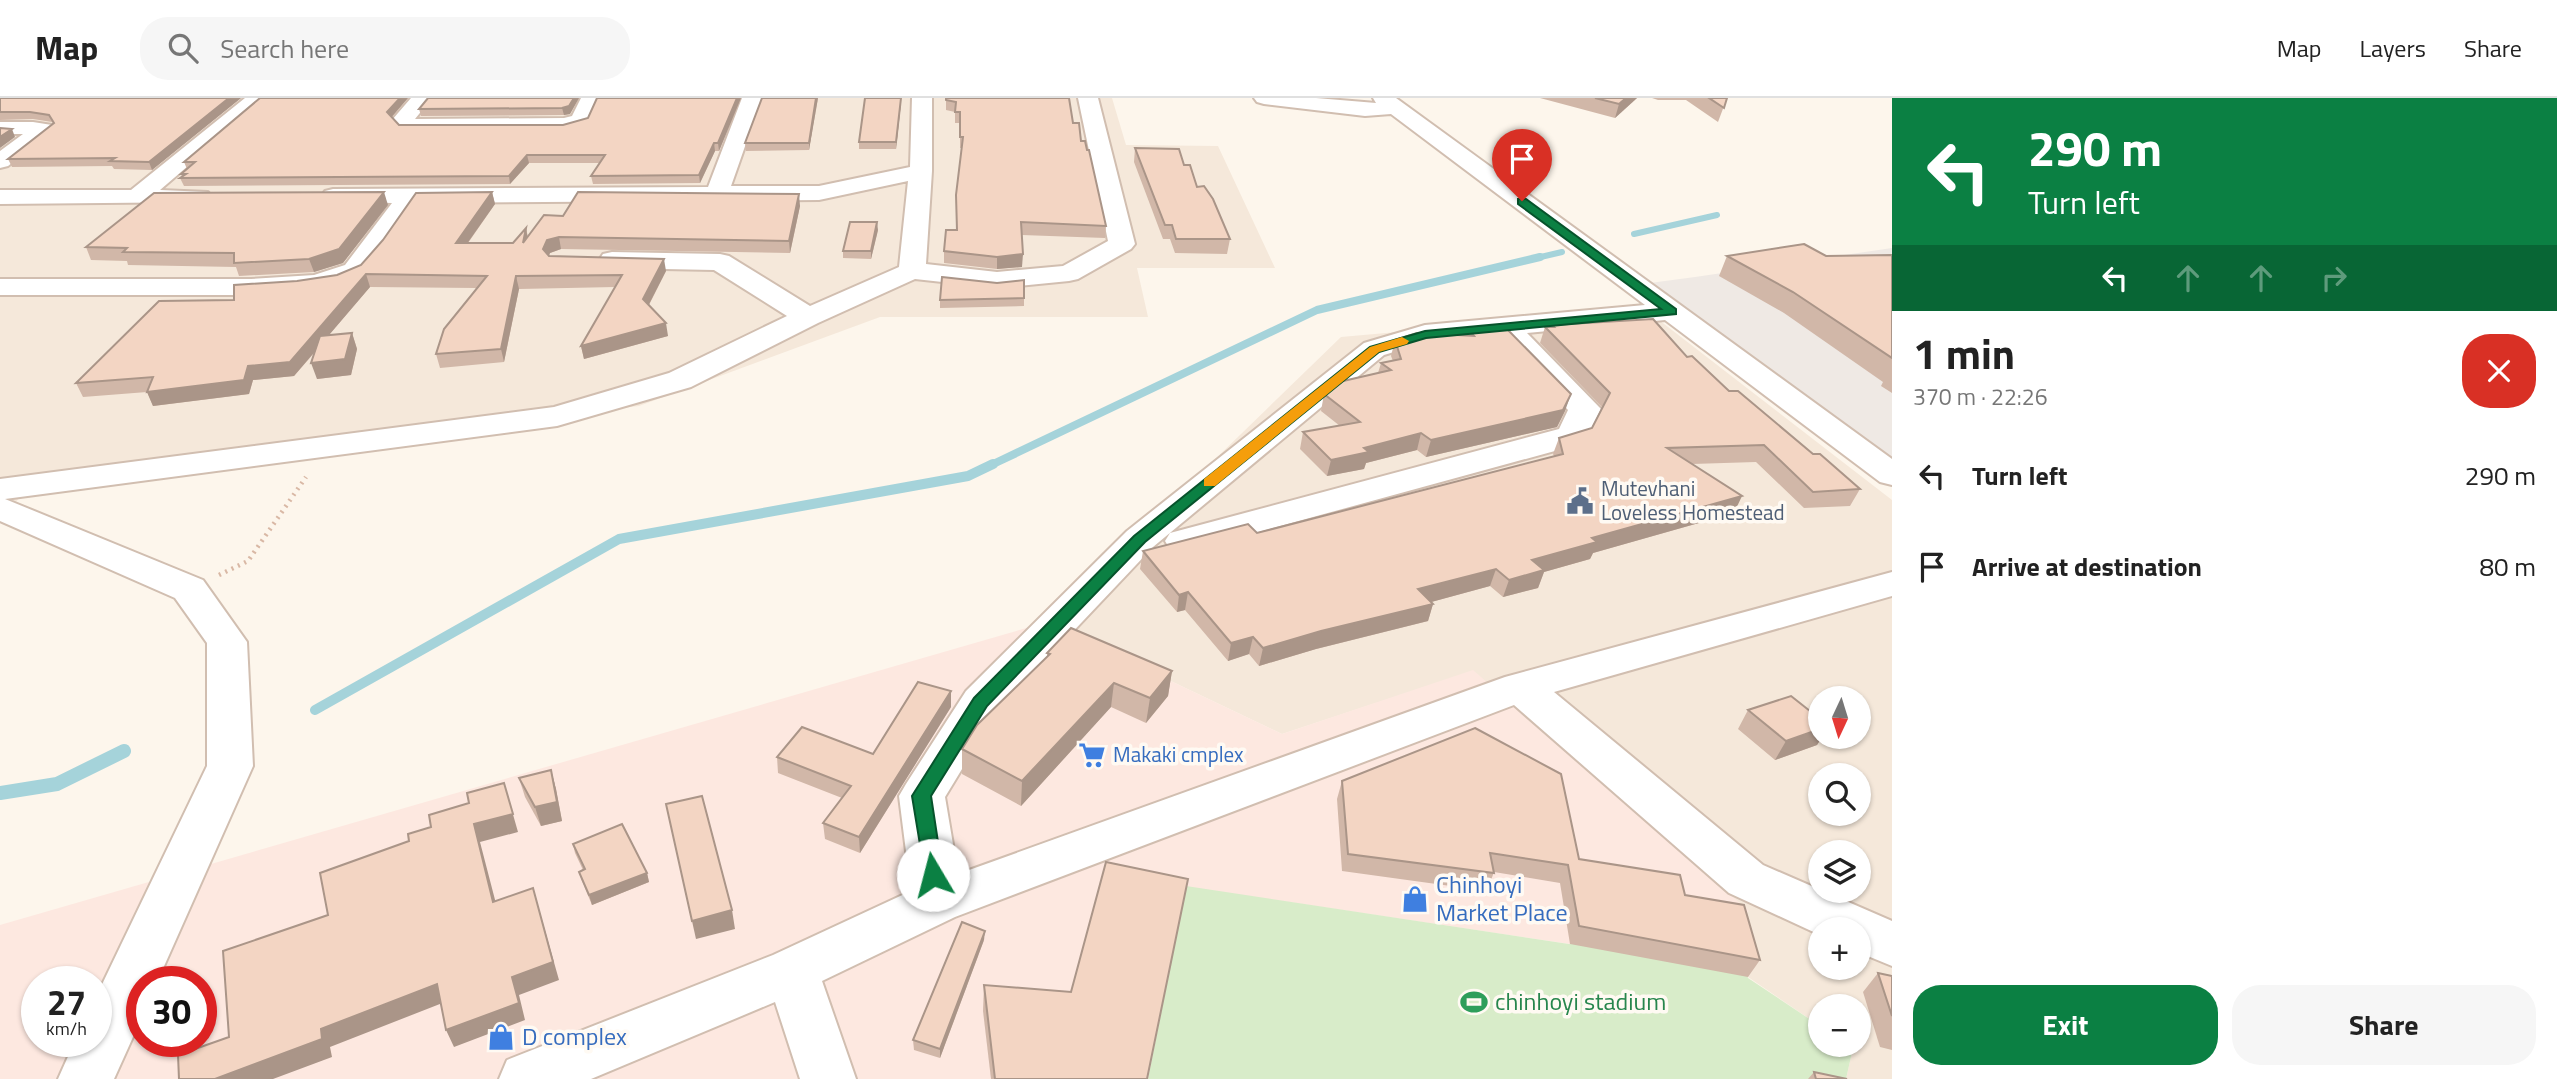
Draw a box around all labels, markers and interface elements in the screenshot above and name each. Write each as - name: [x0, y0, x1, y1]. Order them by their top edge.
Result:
- search box: [140, 17, 630, 80]
- text: Map: [35, 23, 98, 73]
- icon: search: [164, 29, 202, 67]
- text: Search here: [220, 29, 349, 68]
- text: Map: [2277, 30, 2322, 66]
- text: Layers: [2360, 30, 2426, 66]
- text: Share: [2464, 30, 2522, 66]
- text: 290 m: [2028, 110, 2162, 185]
- icon: left: [1913, 126, 2004, 217]
- pin: [1492, 129, 1552, 201]
- icon: arrive: [1503, 140, 1541, 178]
- text: Turn left: [2028, 178, 2140, 226]
- icon: left: [2096, 259, 2134, 297]
- icon: ahead: [2169, 259, 2207, 297]
- icon: ahead: [2242, 259, 2280, 297]
- icon: right: [2315, 259, 2353, 297]
- text: 1 min: [1913, 321, 2015, 385]
- button: close: [2462, 334, 2536, 408]
- text: 370 m · 22:26: [1913, 379, 2048, 414]
- text: Turn left: [1972, 456, 2067, 495]
- text: 290 m: [2465, 456, 2536, 495]
- icon: left: [1913, 457, 1951, 495]
- place label: Mutevhani Loveless Homestead: [1601, 472, 1785, 528]
- public building icon: Mutevhani Loveless Homestead: [1565, 486, 1595, 516]
- text: Arrive at destination: [1972, 547, 2202, 586]
- text: 80 m: [2479, 547, 2536, 586]
- icon: arrive: [1913, 548, 1951, 586]
- north arrow: [1808, 686, 1871, 749]
- map controls: [1808, 686, 1871, 1057]
- place label: Makaki cmplex: [1113, 738, 1244, 770]
- supermarket icon: Makaki cmplex: [1077, 740, 1107, 770]
- button: search: [1808, 763, 1871, 826]
- position arrow: [896, 838, 970, 912]
- button: layers: [1808, 840, 1871, 903]
- place label: Chinhoyi Market Place: [1436, 866, 1568, 930]
- shop icon: Chinhoyi Market Place: [1400, 884, 1430, 914]
- button: +: [1808, 917, 1871, 980]
- speed limit sign: 30: [126, 966, 217, 1057]
- text: 27: [47, 975, 86, 1029]
- place label: chinhoyi stadium: [1495, 983, 1666, 1019]
- button: Exit: [1913, 985, 2218, 1065]
- button: Share: [2232, 985, 2536, 1065]
- sports icon: chinhoyi stadium: [1459, 987, 1489, 1017]
- button: −: [1808, 994, 1871, 1057]
- text: km/h: [46, 1015, 87, 1042]
- place label: D complex: [522, 1018, 627, 1054]
- shop icon: D complex: [486, 1022, 516, 1052]

